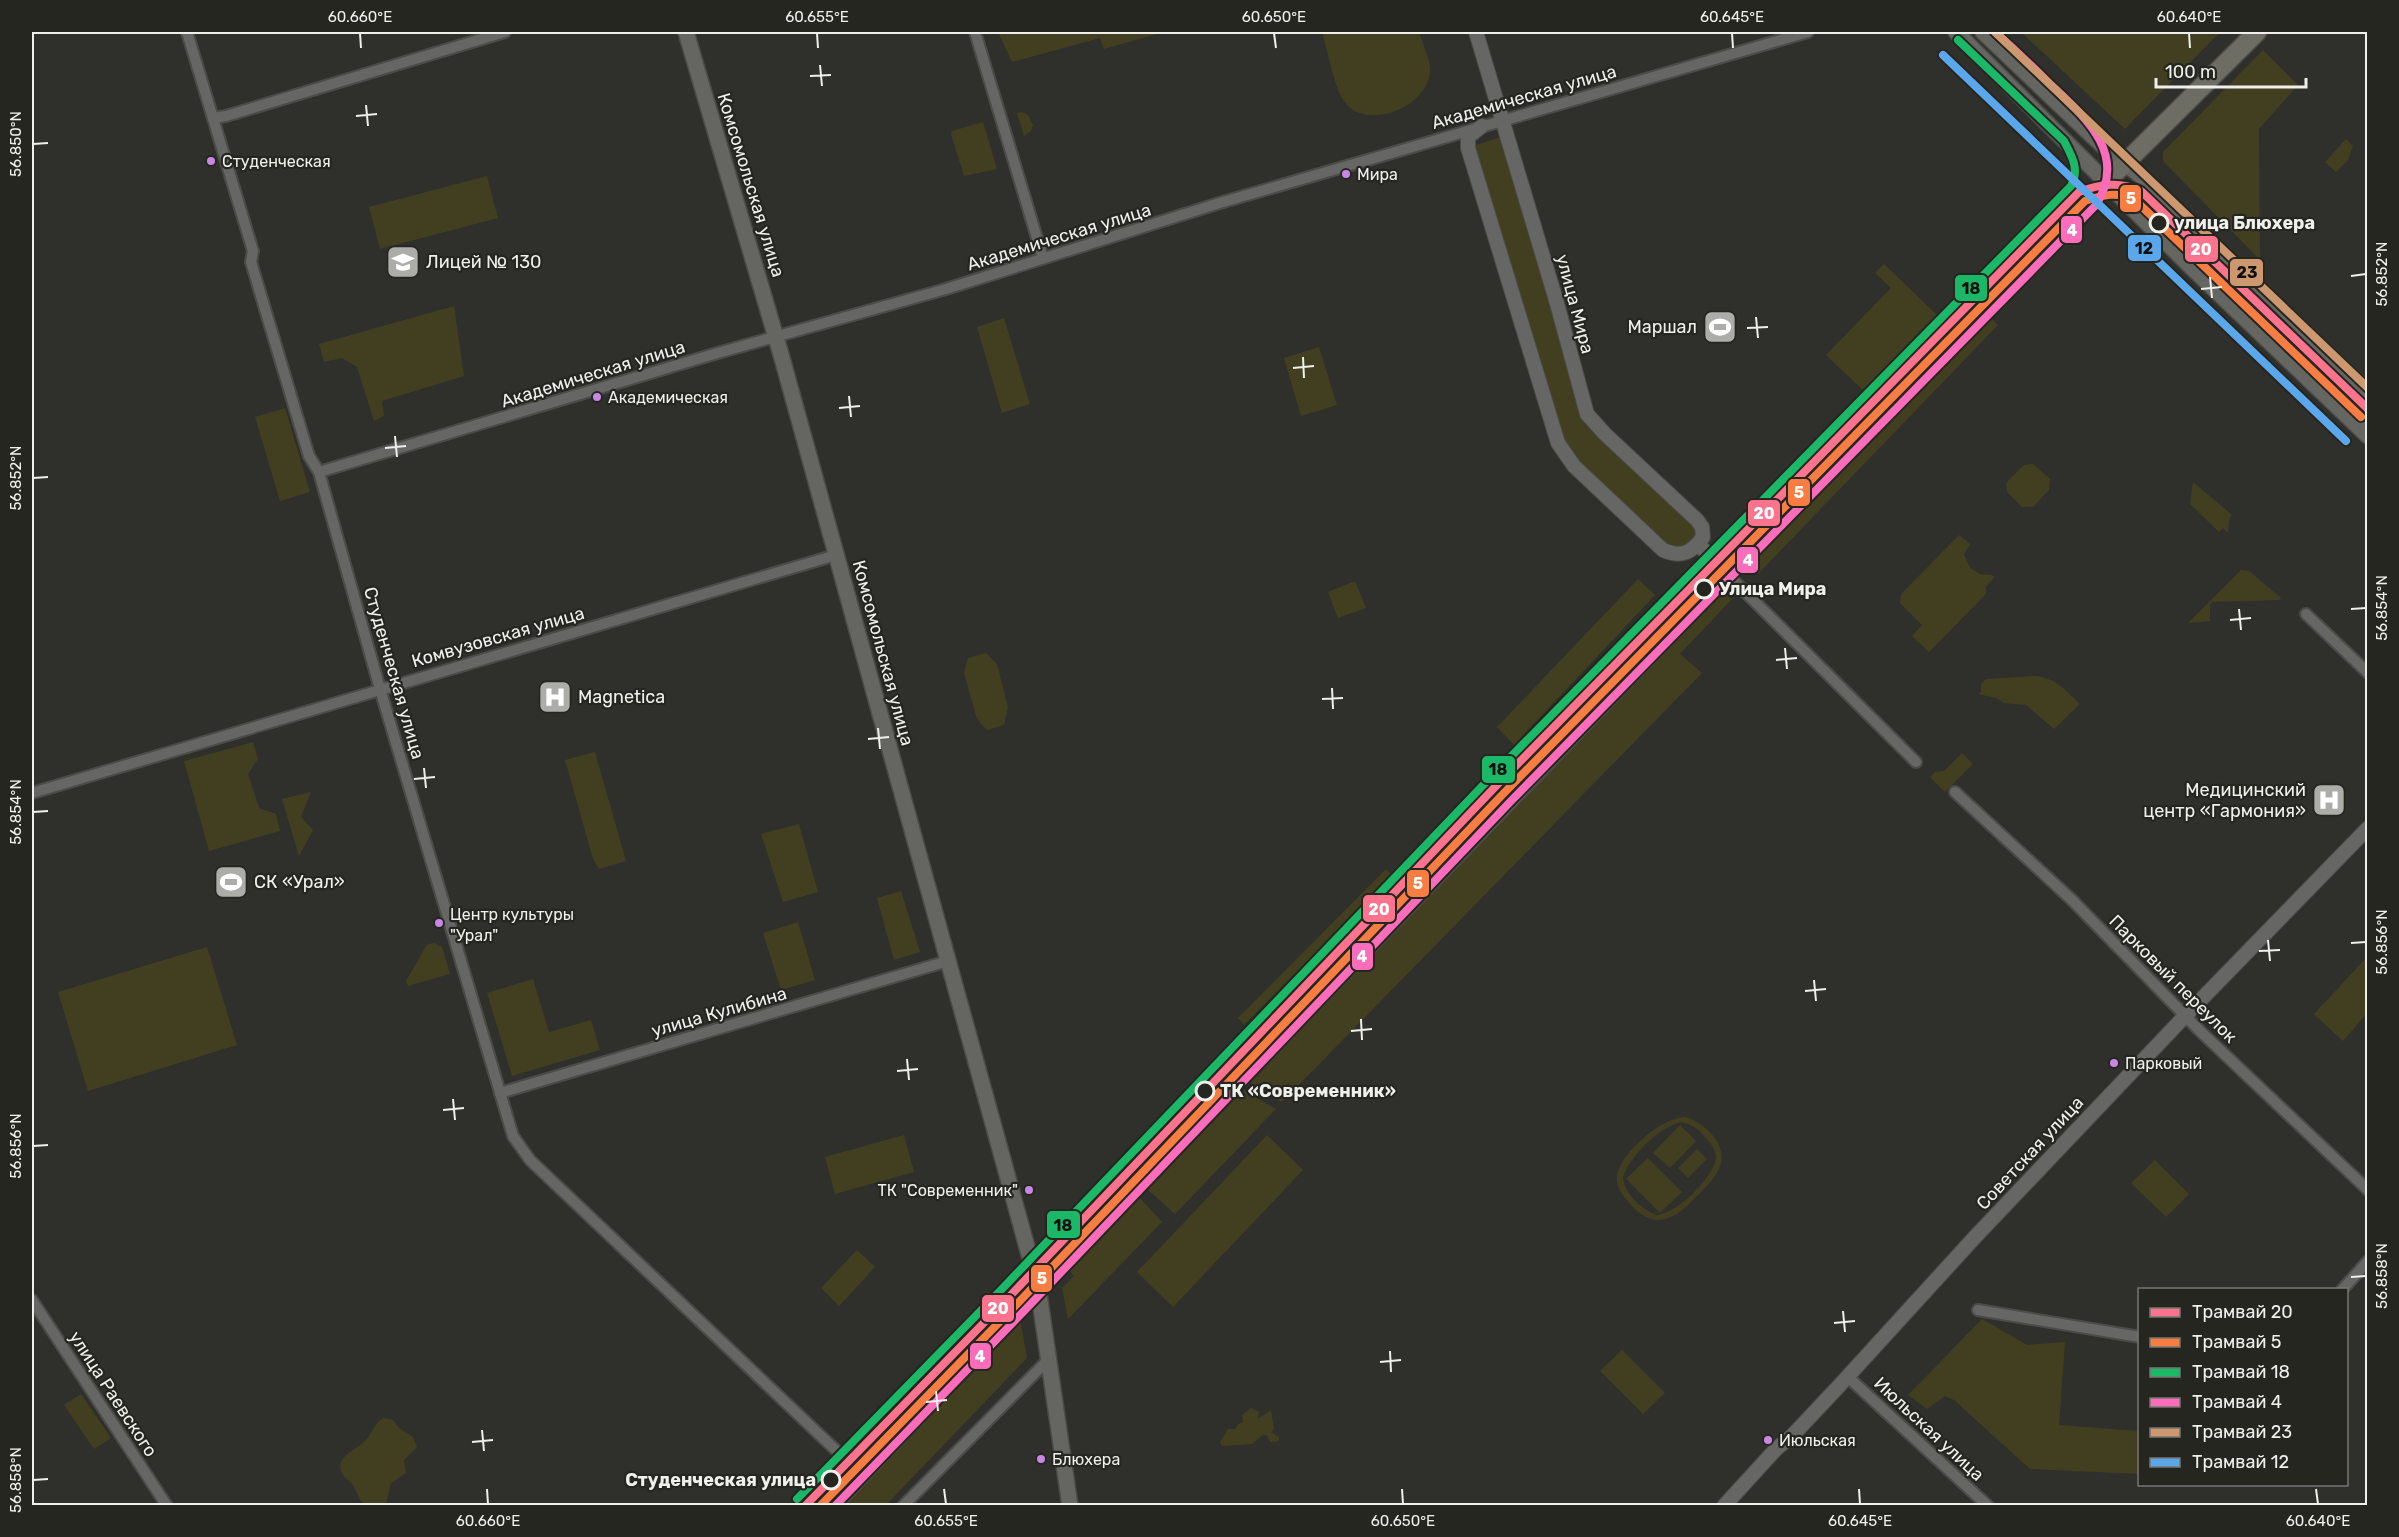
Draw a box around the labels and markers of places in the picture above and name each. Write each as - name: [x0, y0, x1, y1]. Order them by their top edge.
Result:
- place label: Студенческая: [222, 152, 331, 171]
- marker: Студенческая: [205, 155, 217, 167]
- place label: Мира: [1357, 165, 1398, 184]
- marker: Мира: [1340, 168, 1352, 180]
- place label: улица Блюхера: [2174, 212, 2315, 234]
- marker: улица Блюхера: [2149, 213, 2169, 233]
- school or university icon: Лицей № 130: [385, 244, 421, 280]
- place label: Лицей № 130: [426, 251, 541, 273]
- sports icon: Маршал: [1702, 309, 1738, 345]
- place label: Маршал: [1628, 316, 1697, 338]
- place label: Академическая: [608, 387, 728, 407]
- marker: Академическая: [591, 391, 603, 403]
- place label: Улица Мира: [1719, 578, 1827, 600]
- marker: Улица Мира: [1694, 579, 1714, 599]
- hospital icon: Magnetica: [537, 679, 573, 715]
- place label: Magnetica: [578, 686, 665, 708]
- place label: Медицинский центр «Гармония»: [2143, 779, 2306, 822]
- hospital icon: Медицинский центр «Гармония»: [2311, 782, 2347, 818]
- sports icon: СК «Урал»: [213, 864, 249, 900]
- place label: СК «Урал»: [254, 871, 345, 893]
- place label: Центр культуры "Урал": [450, 905, 574, 945]
- marker: Центр культуры "Урал": [433, 917, 445, 929]
- place label: Парковый: [2125, 1054, 2202, 1073]
- marker: Парковый: [2108, 1057, 2120, 1069]
- place label: ТК «Современник»: [1220, 1080, 1396, 1102]
- marker: ТК «Современник»: [1195, 1081, 1215, 1101]
- place label: ТК "Современник": [878, 1181, 1018, 1200]
- marker: ТК "Современник": [1023, 1184, 1035, 1196]
- place label: Июльская: [1779, 1431, 1856, 1450]
- marker: Июльская: [1762, 1434, 1774, 1446]
- place label: Блюхера: [1052, 1450, 1120, 1469]
- marker: Блюхера: [1035, 1453, 1047, 1465]
- place label: Студенческая улица: [625, 1469, 816, 1491]
- marker: Студенческая улица: [821, 1470, 841, 1490]

